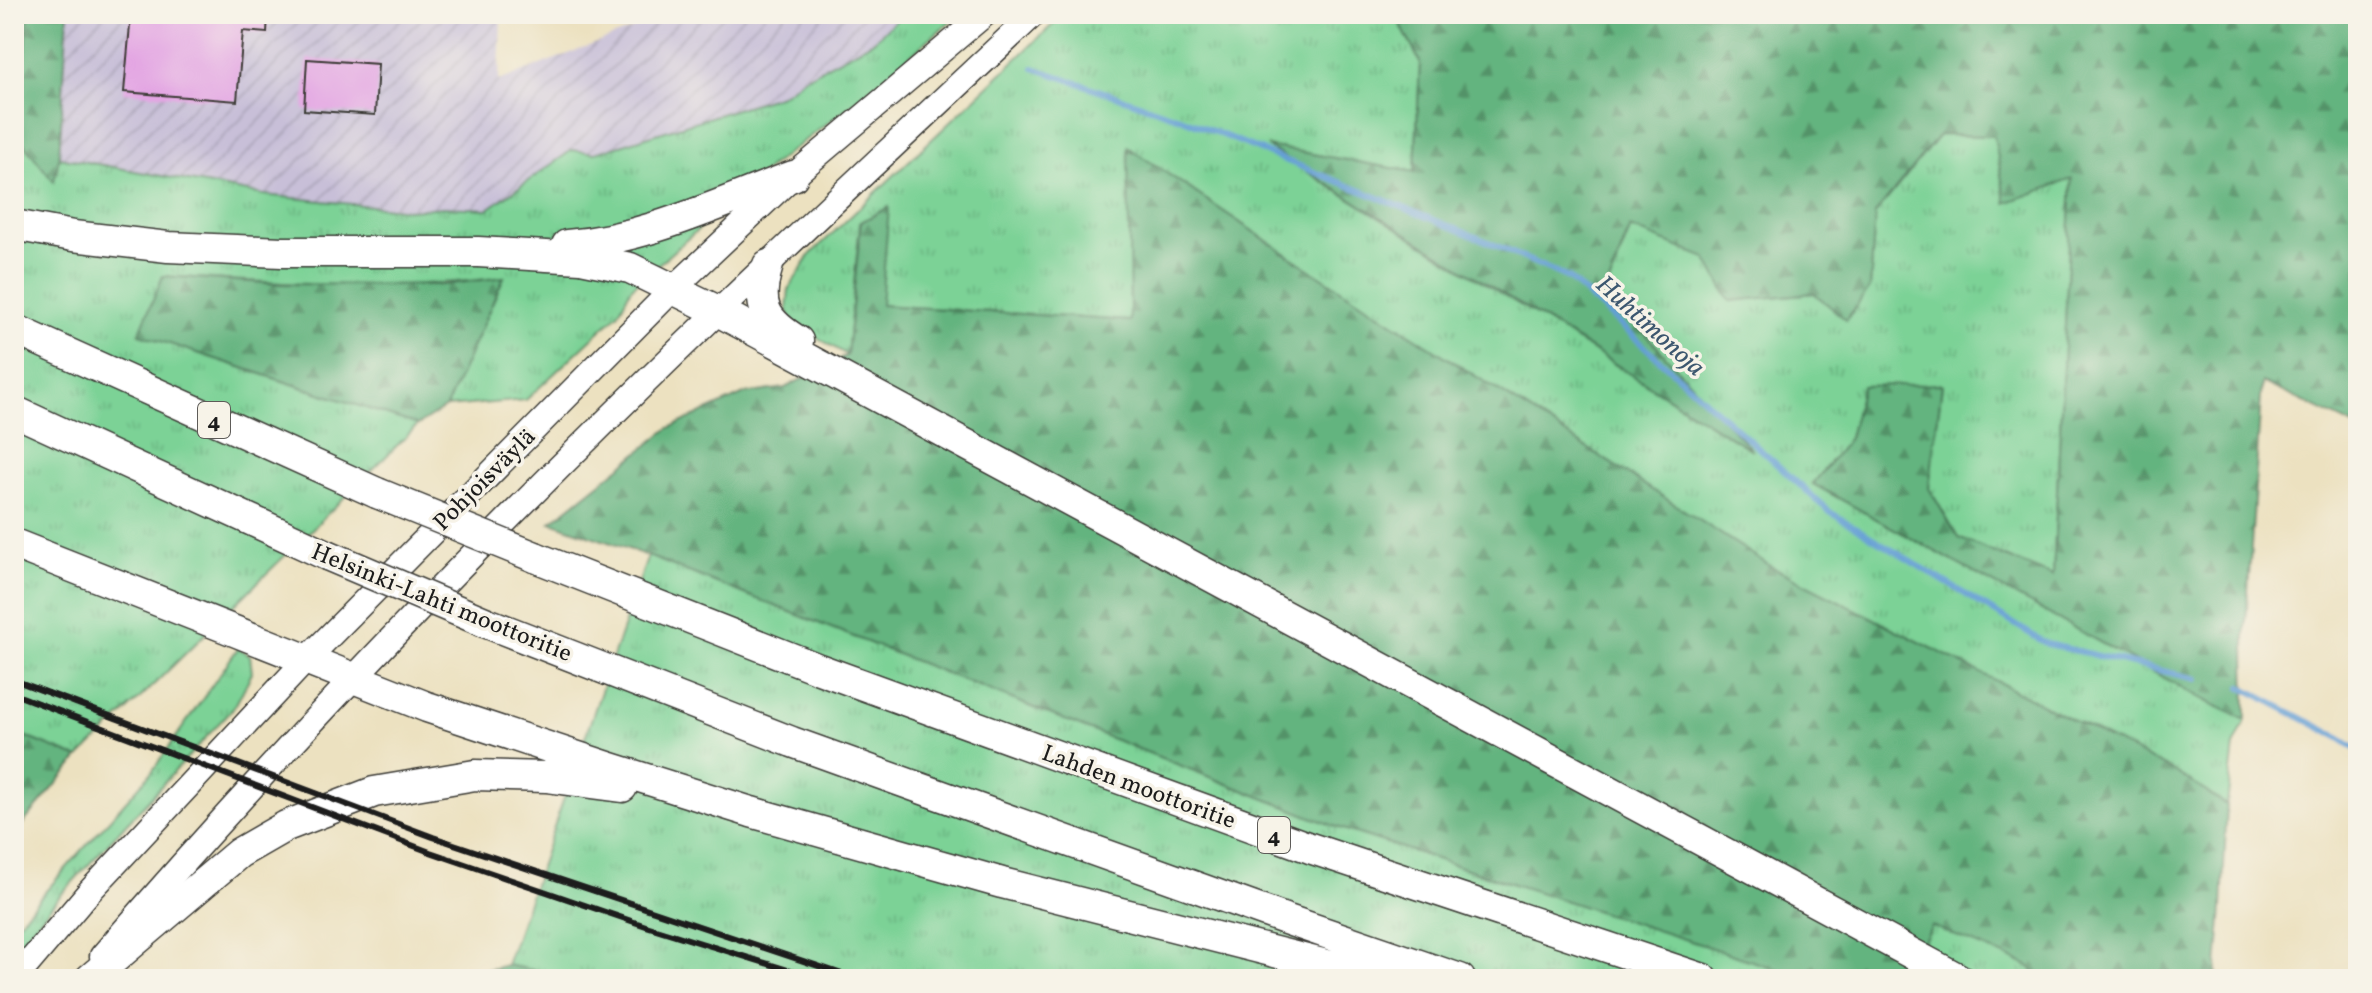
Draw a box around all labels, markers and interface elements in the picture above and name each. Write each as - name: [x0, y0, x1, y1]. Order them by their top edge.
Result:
- water label: Huhtimonoja: [1587, 268, 1712, 385]
- road number: 4: [198, 402, 230, 438]
- street label: Pohjoisväylä: [426, 421, 544, 539]
- street label: Helsinki-Lahti moottoritie: [306, 536, 577, 672]
- street label: Lahden moottoritie: [1037, 737, 1240, 839]
- road number: 4: [1258, 817, 1290, 853]

